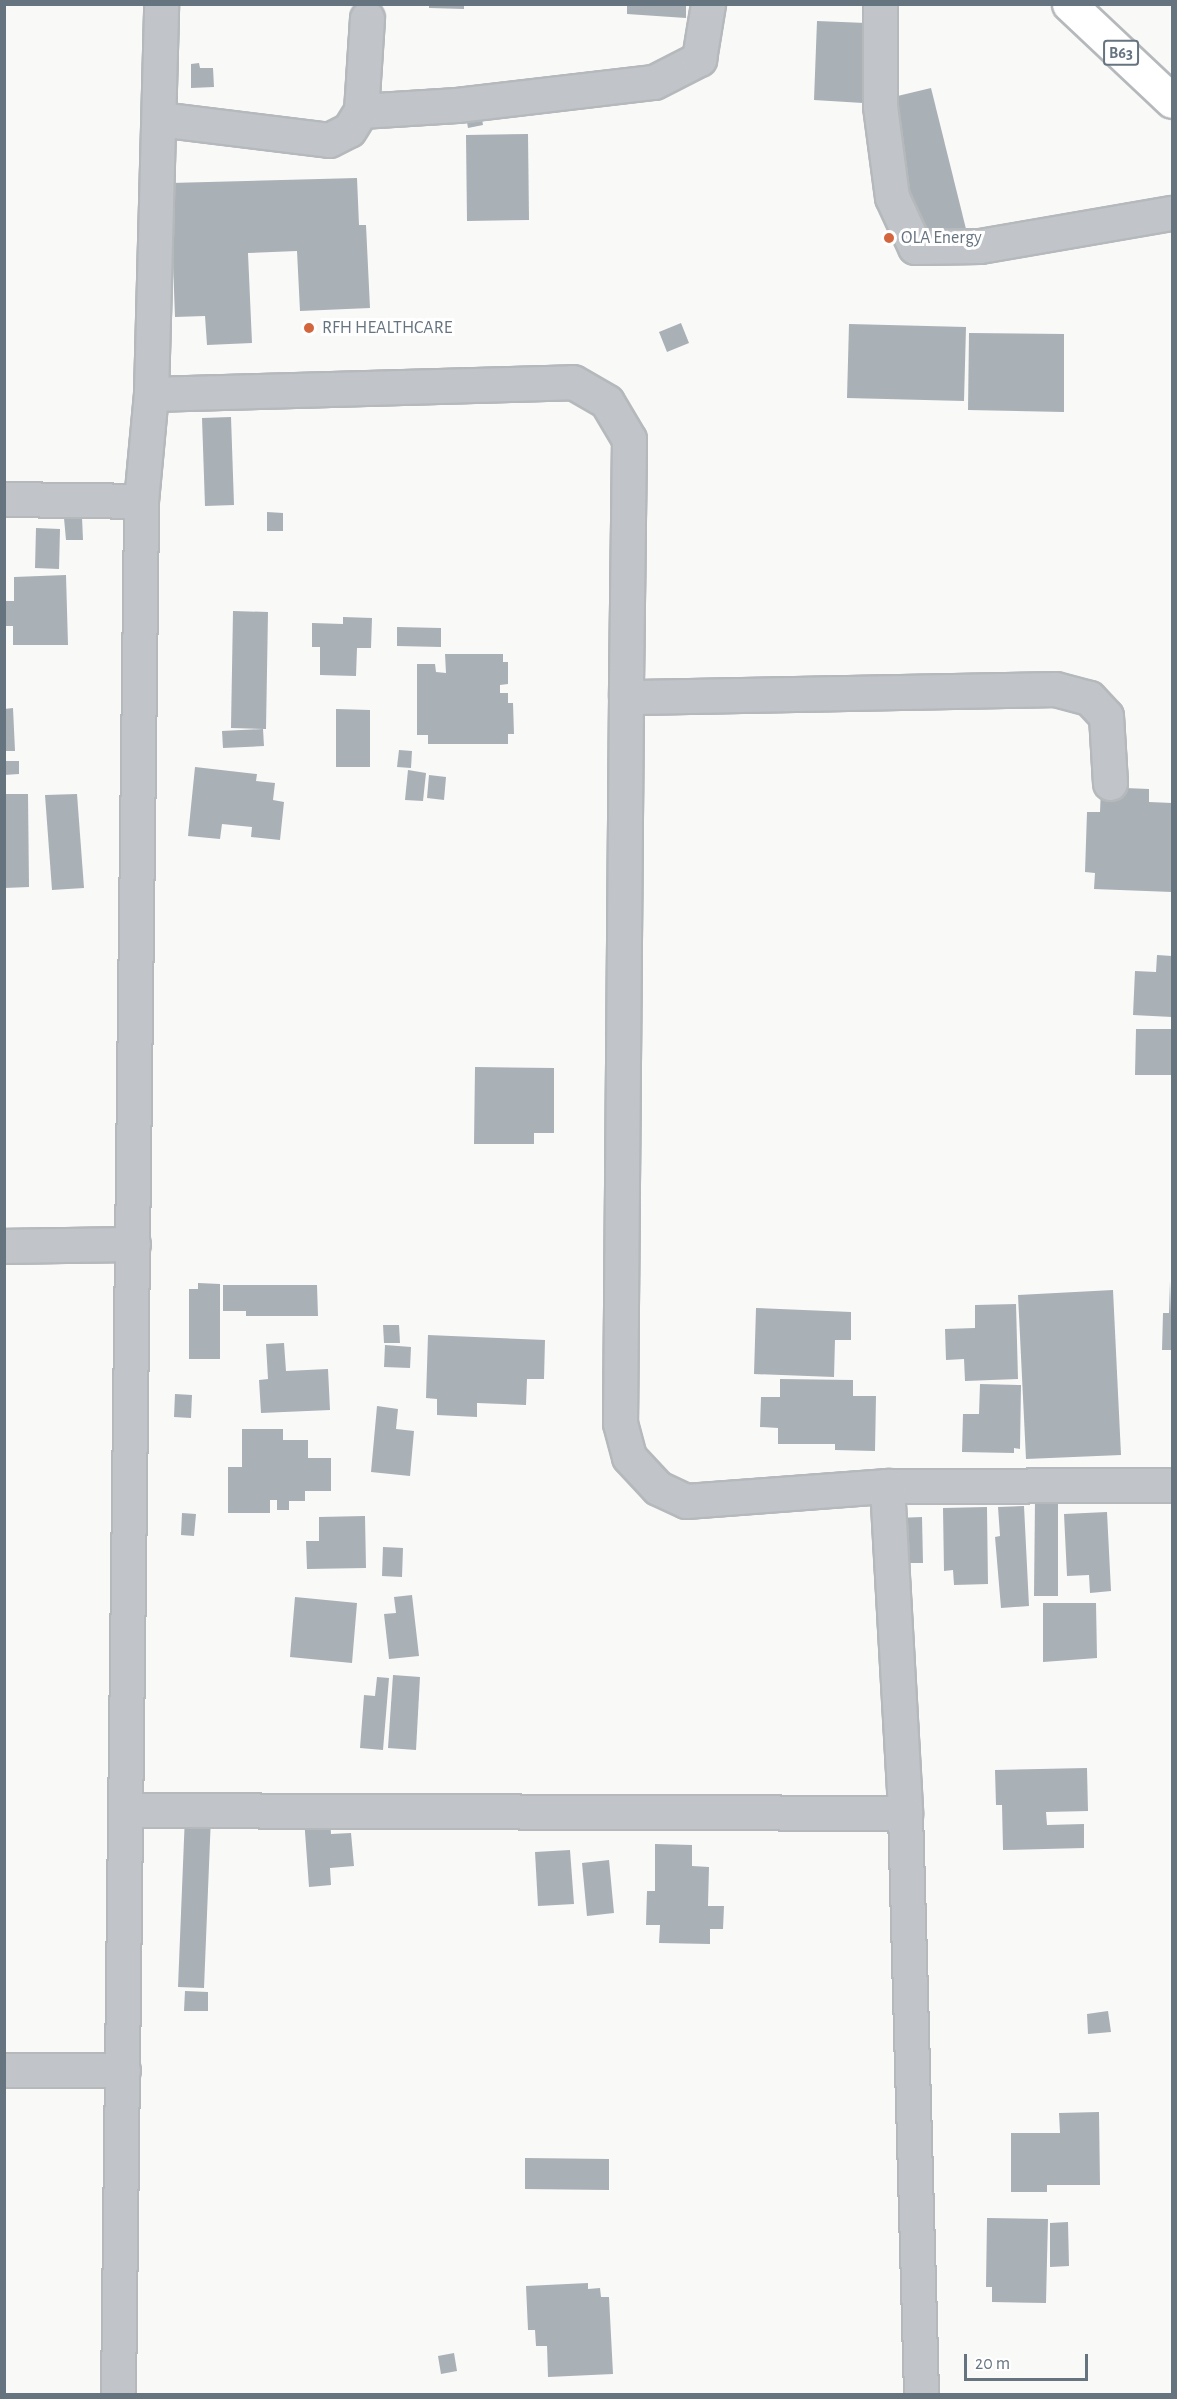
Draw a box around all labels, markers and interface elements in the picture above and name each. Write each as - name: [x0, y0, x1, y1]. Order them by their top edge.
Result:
- road number: B63: [1103, 40, 1139, 66]
- place label: OLA Energy: [901, 227, 982, 249]
- marker: OLA Energy: [882, 231, 896, 245]
- place label: RFH HEALTHCARE: [322, 317, 452, 339]
- marker: RFH HEALTHCARE: [300, 319, 318, 337]
- scale bar: [967, 2342, 1092, 2380]
- text: 20 m: [975, 2355, 1010, 2373]

